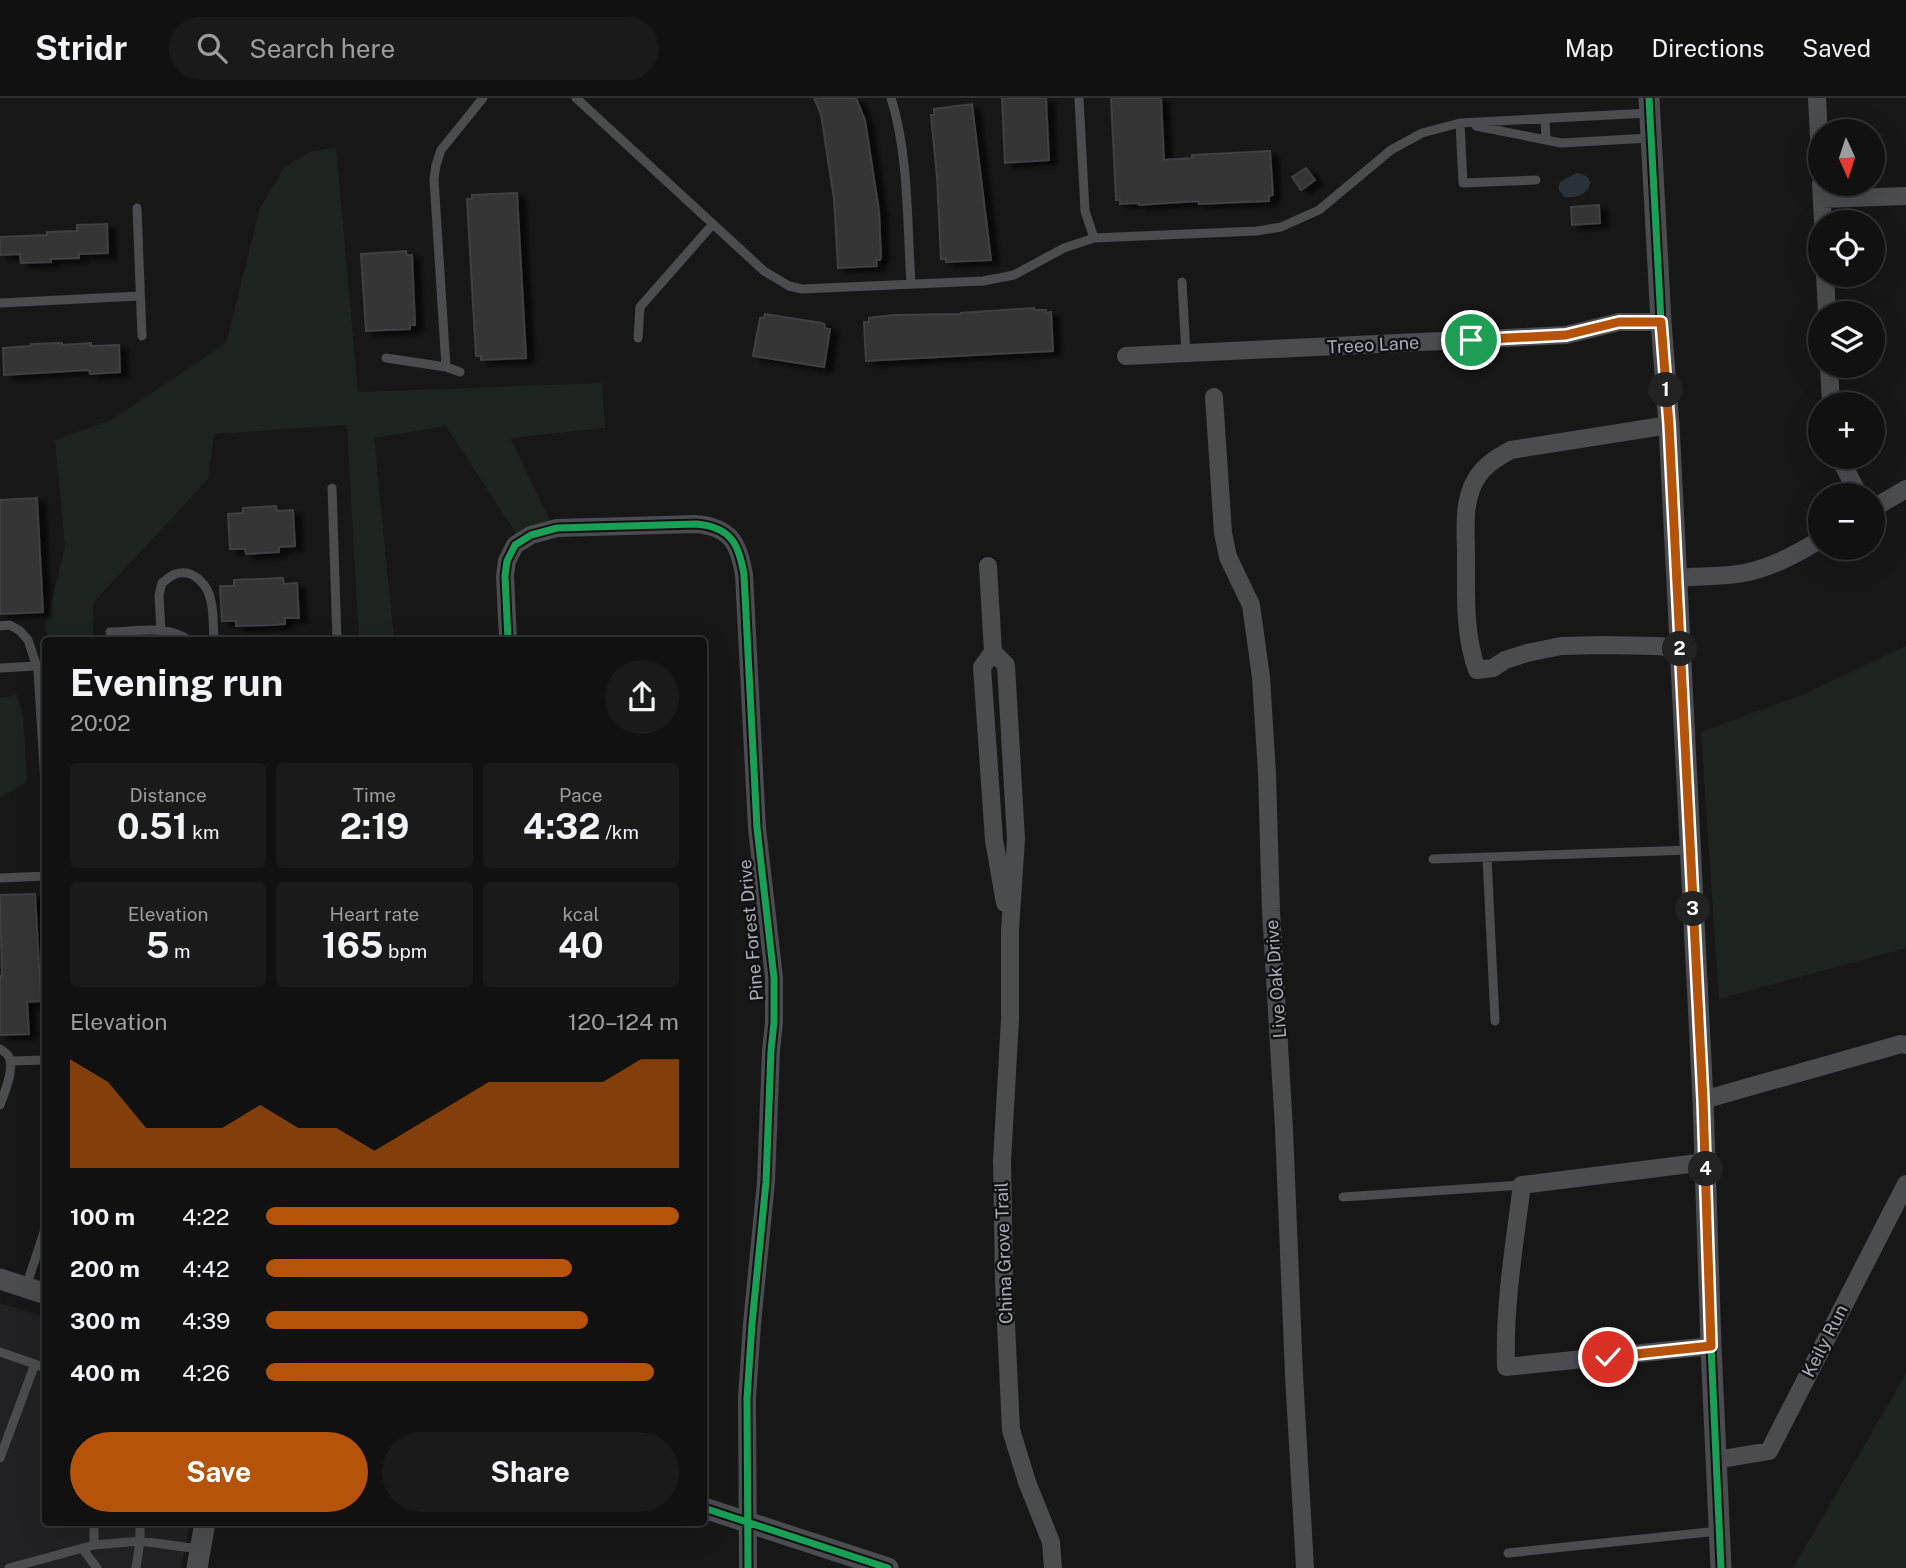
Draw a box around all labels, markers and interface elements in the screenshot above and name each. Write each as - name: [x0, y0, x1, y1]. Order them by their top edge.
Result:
- search box: [169, 17, 659, 80]
- text: Stridr: [35, 29, 127, 67]
- icon: search: [193, 29, 231, 67]
- text: Search here: [249, 33, 395, 64]
- text: Map: [1565, 34, 1614, 62]
- text: Directions: [1652, 34, 1764, 62]
- text: Saved: [1802, 34, 1871, 62]
- north arrow: [1808, 119, 1885, 196]
- map controls: [1808, 119, 1885, 560]
- button: locate: [1808, 210, 1885, 287]
- button: layers: [1808, 301, 1885, 378]
- pin: [1441, 310, 1501, 370]
- icon: arrive: [1452, 321, 1490, 359]
- street label: Treeo Lane: [1326, 332, 1420, 357]
- pin: 1: [1648, 372, 1684, 408]
- text: 1: [1661, 378, 1670, 400]
- button: +: [1808, 392, 1885, 469]
- button: −: [1808, 483, 1885, 560]
- pin: 2: [1662, 632, 1698, 666]
- text: 2: [1673, 637, 1686, 659]
- text: Evening run: [70, 660, 283, 705]
- button: share: [605, 660, 679, 734]
- text: 20:02: [70, 709, 131, 736]
- text: Distance: [130, 784, 207, 806]
- text: Time: [353, 784, 396, 806]
- text: Pace: [559, 784, 603, 806]
- text: 0.51: [117, 806, 188, 847]
- text: 2:19: [340, 806, 409, 847]
- text: 4:32: [523, 806, 601, 847]
- text: km: [188, 821, 219, 843]
- text: /km: [601, 821, 639, 843]
- street label: Pine Forest Drive: [734, 858, 767, 1002]
- pin: 3: [1676, 892, 1710, 926]
- text: 3: [1686, 897, 1699, 919]
- text: Elevation: [128, 903, 208, 925]
- text: Heart rate: [330, 903, 419, 925]
- text: kcal: [562, 903, 599, 925]
- street label: Live Oak Drive: [1261, 919, 1290, 1039]
- text: 5: [146, 925, 169, 966]
- text: 165: [322, 925, 384, 966]
- text: 40: [558, 925, 604, 966]
- text: m: [169, 940, 191, 962]
- text: bpm: [384, 940, 427, 962]
- text: Elevation: [70, 1008, 168, 1035]
- text: 120–124 m: [568, 1008, 679, 1035]
- pin: 4: [1688, 1152, 1724, 1186]
- text: 4: [1699, 1157, 1712, 1179]
- street label: China Grove Trail: [991, 1182, 1016, 1324]
- text: 100 m: [70, 1203, 135, 1230]
- text: 4:22: [182, 1203, 230, 1230]
- text: 200 m: [70, 1255, 140, 1282]
- text: 4:42: [182, 1255, 230, 1282]
- street label: Keily Run: [1797, 1301, 1852, 1381]
- text: 300 m: [70, 1307, 141, 1334]
- text: 4:39: [182, 1307, 230, 1334]
- pin: [1578, 1327, 1638, 1387]
- icon: check: [1589, 1338, 1627, 1376]
- text: 400 m: [70, 1359, 140, 1386]
- text: 4:26: [182, 1359, 230, 1386]
- button: Save: [70, 1432, 368, 1512]
- button: Share: [382, 1432, 679, 1512]

